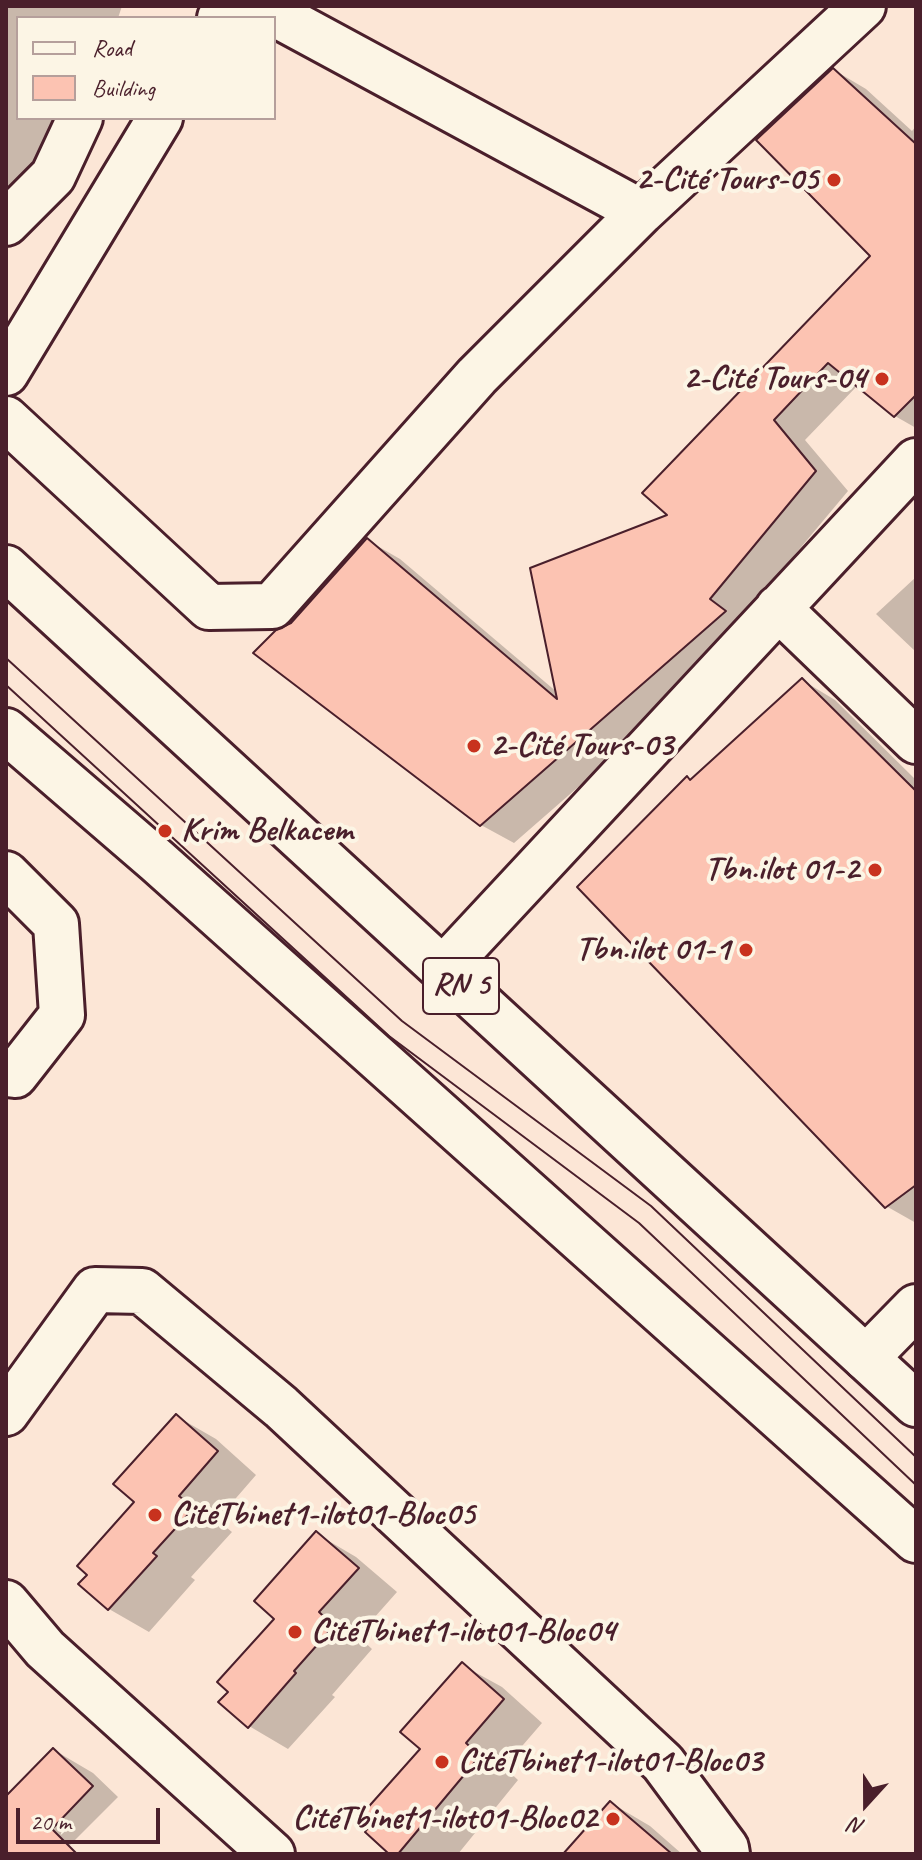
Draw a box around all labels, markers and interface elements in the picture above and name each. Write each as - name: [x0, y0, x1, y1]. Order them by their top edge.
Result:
- legend: [16, 16, 276, 120]
- text: Road: [92, 33, 132, 63]
- text: Building: [92, 73, 155, 103]
- place label: 2-Cité Tours-05: [636, 160, 818, 200]
- marker: 2-Cité Tours-05: [825, 171, 843, 189]
- place label: 2-Cité Tours-04: [683, 359, 866, 399]
- marker: 2-Cité Tours-04: [873, 370, 891, 388]
- place label: 2-Cité Tours-03: [490, 726, 673, 766]
- marker: 2-Cité Tours-03: [465, 737, 483, 755]
- place label: Krim Belkacem: [181, 811, 352, 851]
- marker: Krim Belkacem: [156, 822, 174, 840]
- place label: Tbn.ilot 01-2: [705, 850, 859, 890]
- marker: Tbn.ilot 01-2: [866, 861, 884, 879]
- place label: Tbn.ilot 01-1: [576, 930, 730, 970]
- marker: Tbn.ilot 01-1: [737, 941, 755, 959]
- road number: RN 5: [423, 958, 499, 1014]
- place label: CitéTbinet1-ilot01-Bloc05: [171, 1495, 475, 1535]
- marker: CitéTbinet1-ilot01-Bloc05: [146, 1506, 164, 1524]
- place label: CitéTbinet1-ilot01-Bloc04: [311, 1612, 615, 1652]
- marker: CitéTbinet1-ilot01-Bloc04: [286, 1623, 304, 1641]
- place label: CitéTbinet1-ilot01-Bloc03: [458, 1742, 762, 1782]
- marker: CitéTbinet1-ilot01-Bloc03: [433, 1753, 451, 1771]
- north arrow: [826, 1764, 906, 1844]
- scale bar: [20, 1792, 164, 1842]
- place label: CitéTbinet1-ilot01-Bloc02: [293, 1799, 597, 1839]
- text: 20 m: [30, 1807, 71, 1837]
- marker: CitéTbinet1-ilot01-Bloc02: [604, 1810, 622, 1828]
- text: N: [846, 1811, 869, 1842]

